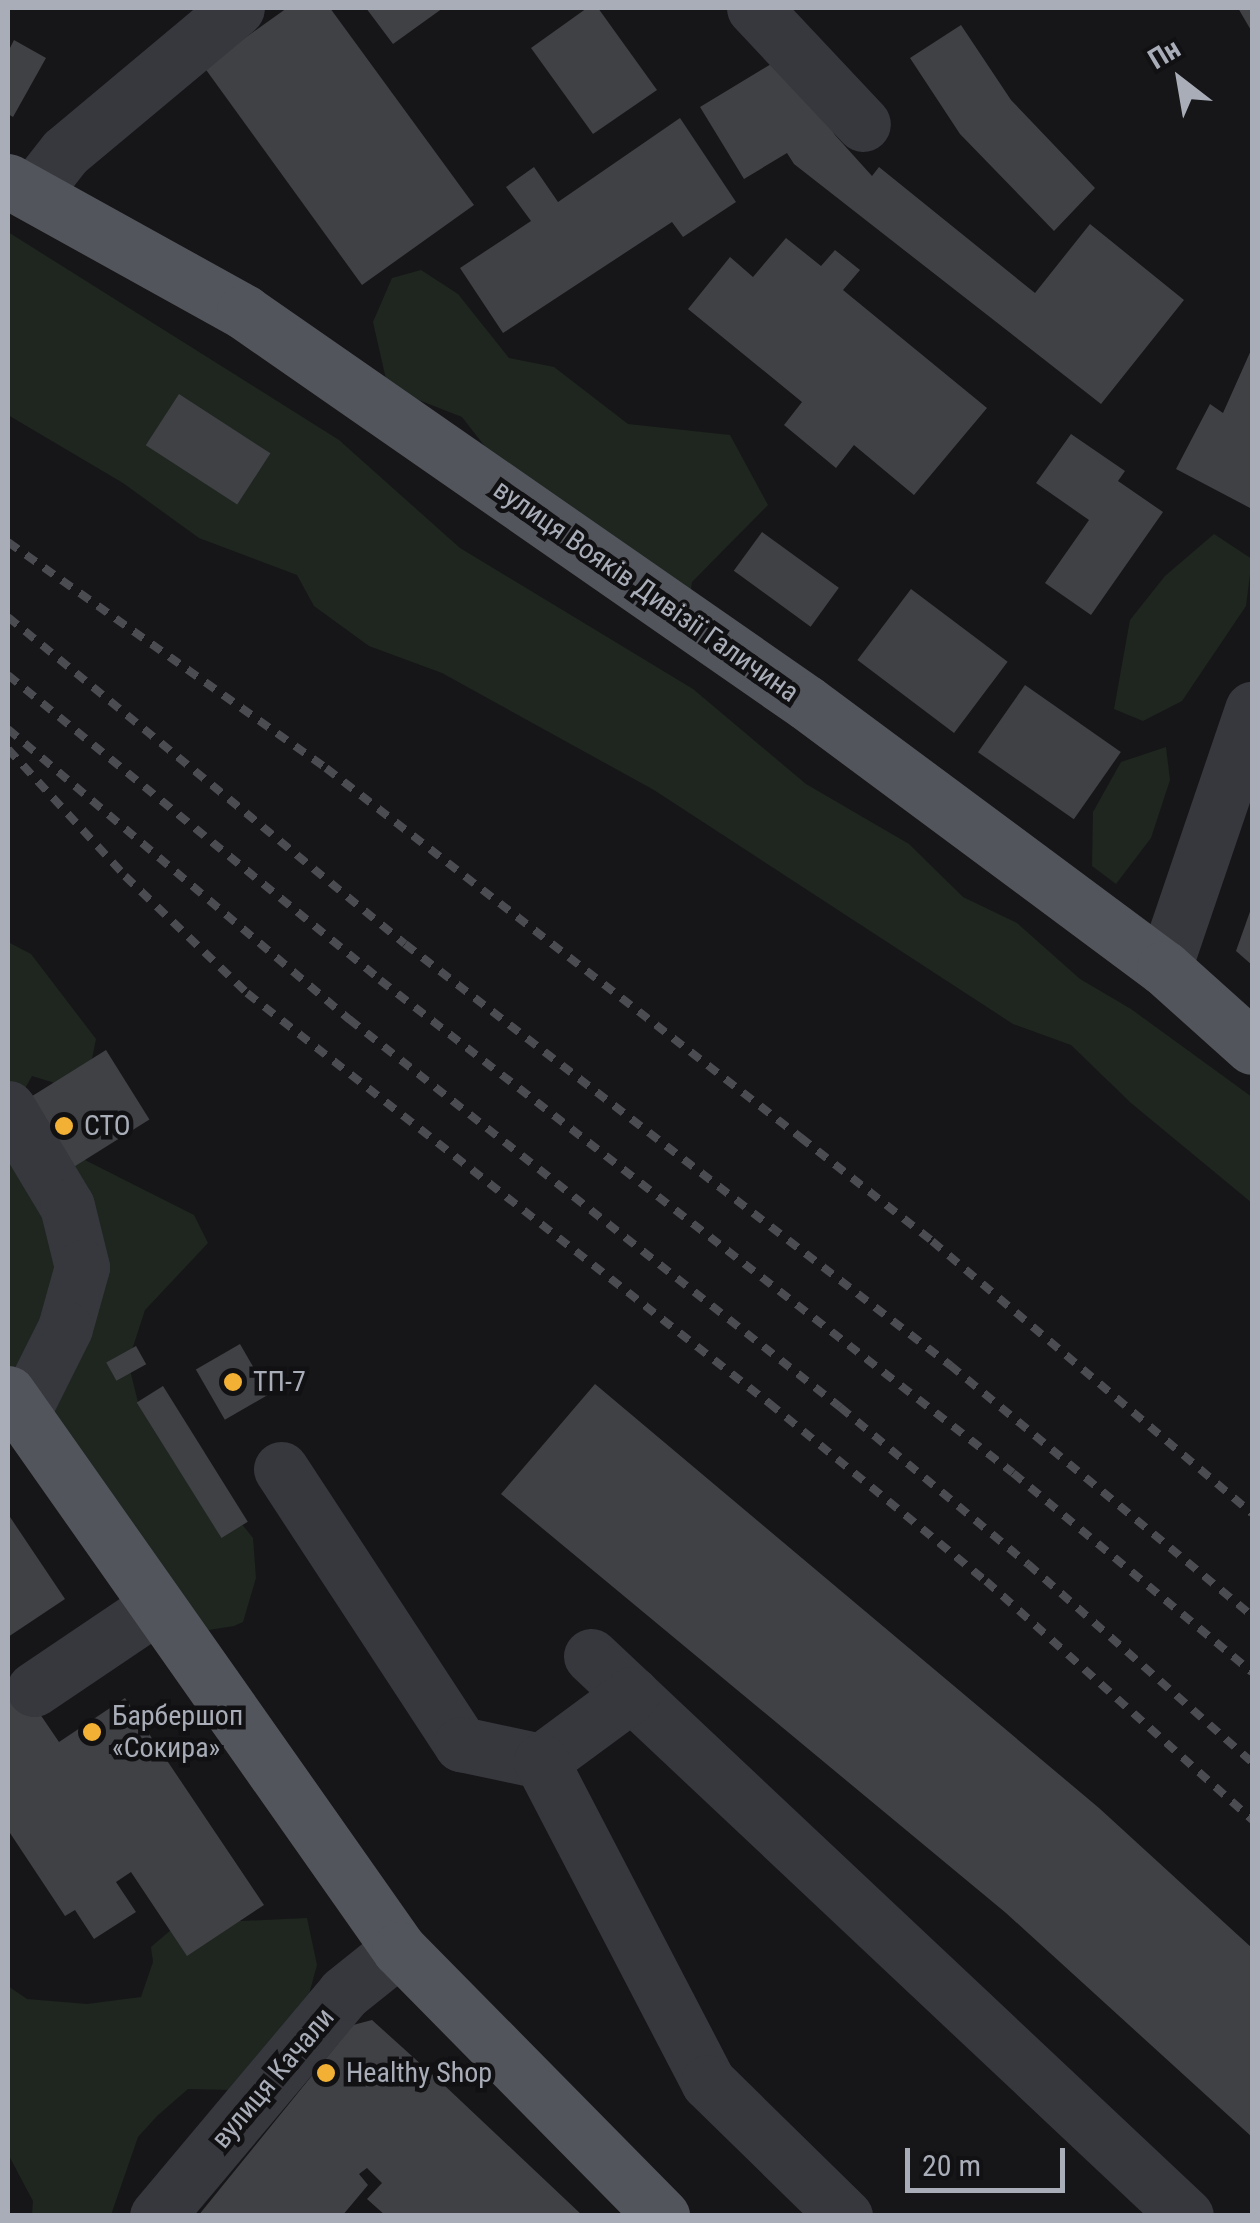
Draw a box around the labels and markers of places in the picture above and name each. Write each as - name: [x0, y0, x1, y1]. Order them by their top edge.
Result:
- place label: СТО: [84, 1109, 130, 1143]
- marker: СТО: [53, 1115, 75, 1137]
- place label: ТП-7: [253, 1365, 306, 1399]
- marker: ТП-7: [222, 1371, 244, 1393]
- place label: Барбершоп «Сокира»: [112, 1699, 243, 1765]
- marker: Барбершоп «Сокира»: [81, 1721, 103, 1743]
- place label: Healthy Shop: [346, 2056, 492, 2090]
- marker: Healthy Shop: [315, 2062, 337, 2084]

